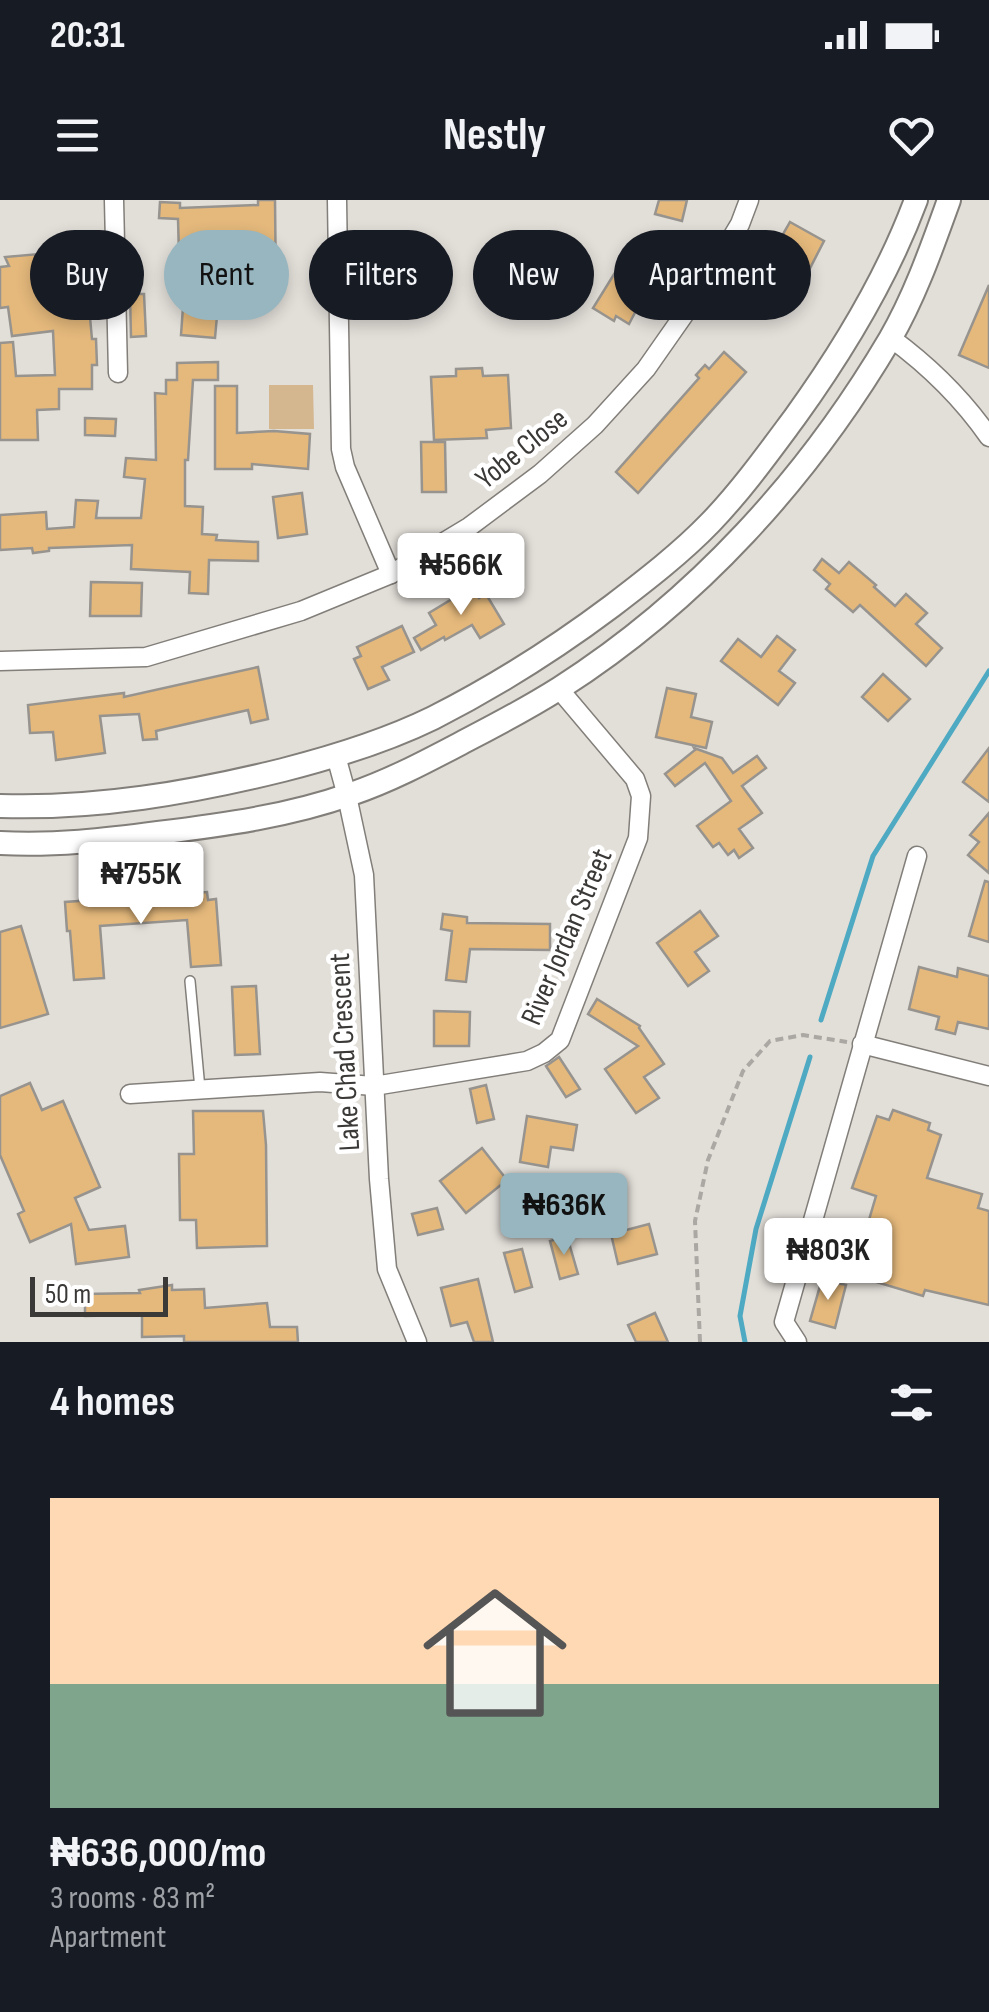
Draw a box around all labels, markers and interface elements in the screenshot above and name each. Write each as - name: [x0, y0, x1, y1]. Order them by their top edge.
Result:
- text: 20:31: [50, 13, 125, 58]
- icon: menu: [50, 108, 105, 163]
- text: Nestly: [443, 108, 546, 163]
- icon: heart: [884, 108, 939, 163]
- chip: Buy: [30, 230, 144, 320]
- chip: Rent: [164, 230, 289, 320]
- chip: Filters: [309, 230, 453, 320]
- chip: New: [473, 230, 594, 320]
- chip: Apartment: [614, 230, 811, 320]
- street label: Yobe Close: [469, 401, 575, 497]
- pin: ₦566K: [391, 533, 531, 618]
- text: ₦566K: [419, 546, 503, 585]
- pin: ₦755K: [71, 842, 211, 927]
- street label: River Jordan Street: [514, 843, 620, 1031]
- text: ₦755K: [101, 855, 181, 894]
- street label: Lake Chad Crescent: [322, 952, 368, 1152]
- pin: ₦636K: [494, 1173, 634, 1258]
- text: ₦636K: [522, 1186, 606, 1225]
- pin: ₦803K: [758, 1218, 898, 1303]
- text: ₦803K: [786, 1231, 870, 1270]
- scale bar: [30, 1272, 168, 1316]
- text: 50 m: [45, 1278, 91, 1311]
- icon: filters: [884, 1375, 939, 1430]
- text: 4 homes: [50, 1377, 175, 1428]
- icon: home: [405, 1563, 585, 1743]
- text: ₦636,000/mo: [50, 1828, 266, 1879]
- text: 3 rooms · 83 m²: [50, 1879, 215, 1918]
- text: Apartment: [50, 1918, 166, 1957]

